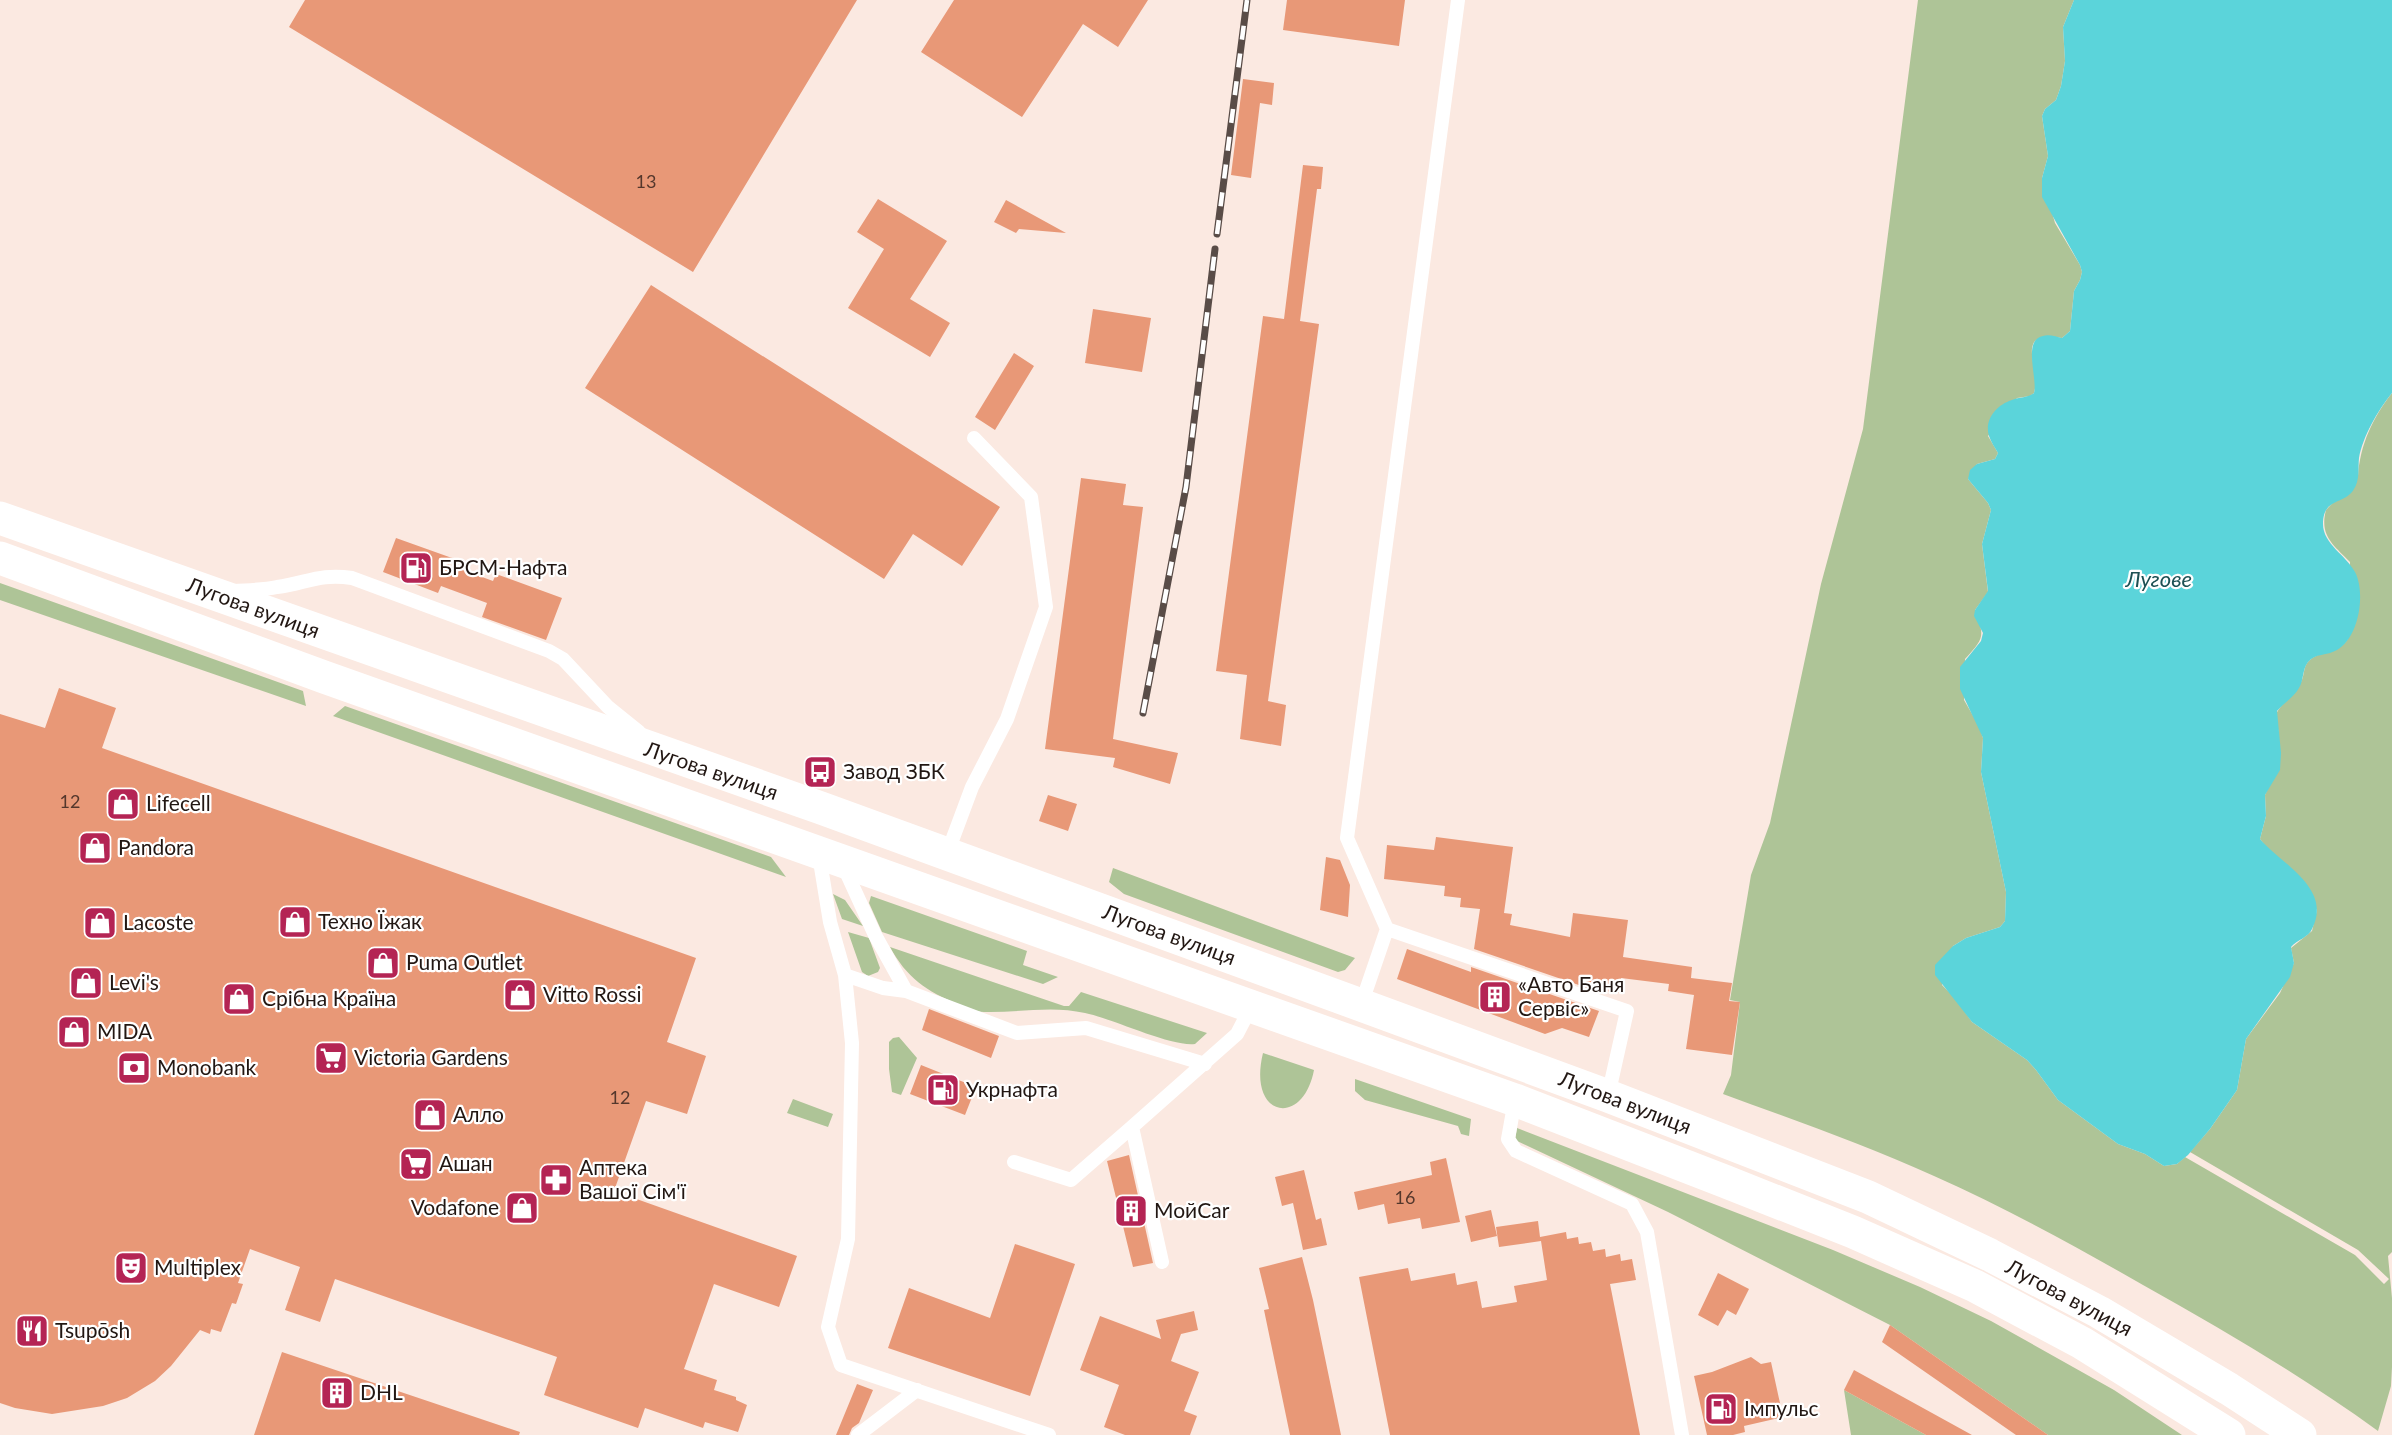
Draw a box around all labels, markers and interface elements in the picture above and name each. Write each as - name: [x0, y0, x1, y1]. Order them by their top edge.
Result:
- house number: 13: [636, 170, 656, 192]
- fuel station icon: БРСМ-Нафта: [398, 550, 434, 586]
- place label: БРСМ-Нафта: [439, 554, 567, 579]
- water label: Лугове: [2125, 565, 2192, 592]
- street label: Лугова вулиця: [183, 571, 323, 642]
- street label: Лугова вулиця: [640, 735, 782, 804]
- bus stop icon: Завод ЗБК: [802, 754, 838, 790]
- place label: Завод ЗБК: [843, 758, 945, 783]
- shop icon: Lifecell: [105, 786, 141, 822]
- house number: 12: [60, 790, 80, 812]
- place label: Lifecell: [146, 790, 211, 815]
- shop icon: Pandora: [77, 830, 113, 866]
- place label: Pandora: [118, 834, 194, 859]
- street label: Лугова вулиця: [1099, 898, 1239, 969]
- shop icon: Техно Їжак: [277, 904, 313, 940]
- shop icon: Lacoste: [82, 905, 118, 941]
- place label: Техно Їжак: [318, 908, 422, 933]
- place label: Lacoste: [123, 909, 194, 934]
- shop icon: Puma Outlet: [365, 945, 401, 981]
- place label: Puma Outlet: [406, 949, 523, 974]
- shop icon: Levi's: [68, 965, 104, 1001]
- place label: Levi's: [109, 969, 159, 994]
- place label: «Авто Баня Сервіс»: [1518, 971, 1624, 1020]
- shop icon: Vitto Rossi: [502, 977, 538, 1013]
- building icon: «Авто Баня Сервіс»: [1477, 979, 1513, 1015]
- shop icon: Срібна Країна: [221, 981, 257, 1017]
- place label: Vitto Rossi: [543, 981, 641, 1006]
- place label: Срібна Країна: [262, 985, 396, 1010]
- shop icon: MIDA: [56, 1014, 92, 1050]
- place label: MIDA: [97, 1018, 153, 1043]
- supermarket icon: Victoria Gardens: [313, 1040, 349, 1076]
- place label: Victoria Gardens: [354, 1044, 508, 1069]
- bank icon: Monobank: [116, 1050, 152, 1086]
- place label: Monobank: [157, 1054, 257, 1079]
- street label: Лугова вулиця: [1555, 1065, 1695, 1138]
- fuel station icon: Укрнафта: [925, 1072, 961, 1108]
- place label: Укрнафта: [966, 1076, 1058, 1101]
- house number: 12: [610, 1086, 630, 1108]
- shop icon: Алло: [412, 1097, 448, 1133]
- place label: Алло: [453, 1101, 504, 1126]
- supermarket icon: Ашан: [398, 1146, 434, 1182]
- place label: Ашан: [439, 1150, 493, 1175]
- place label: Аптека Вашої Сім'ї: [579, 1154, 687, 1203]
- pharmacy icon: Аптека Вашої Сім'ї: [538, 1162, 574, 1198]
- house number: 16: [1395, 1186, 1415, 1208]
- shop icon: Vodafone: [504, 1190, 540, 1226]
- building icon: МойCar: [1113, 1193, 1149, 1229]
- place label: Vodafone: [411, 1194, 499, 1219]
- place label: МойCar: [1154, 1197, 1230, 1222]
- theatre icon: Multiplex: [113, 1250, 149, 1286]
- street label: Лугова вулиця: [2001, 1252, 2137, 1340]
- place label: Multiplex: [154, 1254, 242, 1279]
- restaurant icon: Tsupōsh: [14, 1313, 50, 1349]
- place label: Tsupōsh: [55, 1317, 130, 1342]
- building icon: DHL: [319, 1375, 355, 1411]
- place label: DHL: [360, 1379, 403, 1404]
- fuel station icon: Імпульс: [1703, 1391, 1739, 1427]
- place label: Імпульс: [1744, 1395, 1819, 1420]

